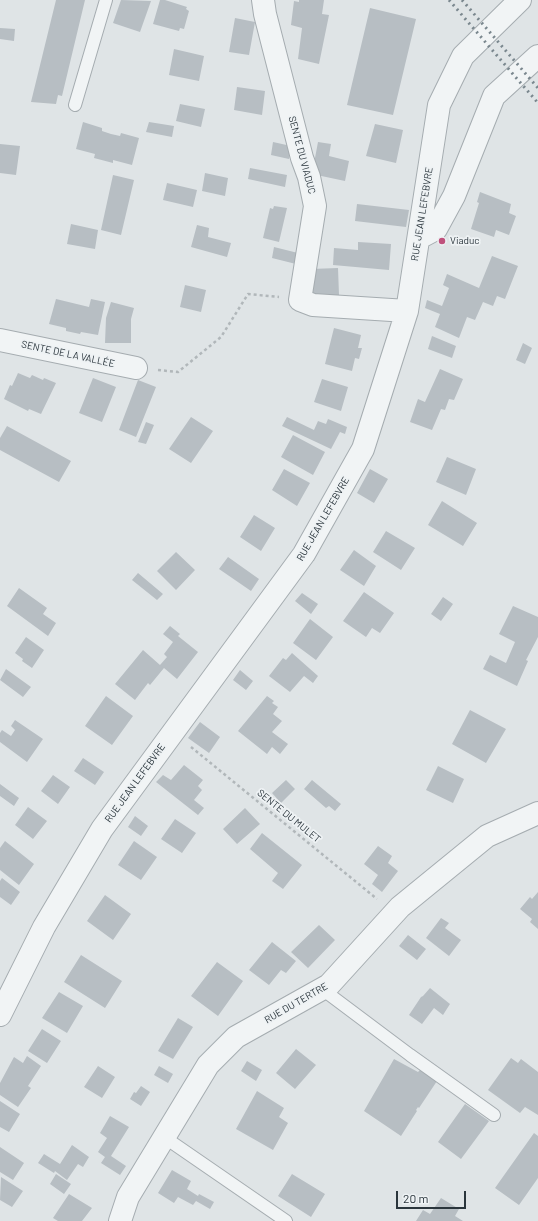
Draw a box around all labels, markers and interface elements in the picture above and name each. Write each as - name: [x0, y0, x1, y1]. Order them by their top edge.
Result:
- street label: SENTE DU VIADUC: [286, 115, 318, 195]
- street label: RUE JEAN LEFEBVRE: [409, 166, 435, 262]
- place label: Viaduc: [450, 235, 480, 247]
- marker: Viaduc: [437, 236, 447, 246]
- street label: SENTE DE LA VALLÉE: [20, 338, 116, 370]
- street label: RUE JEAN LEFEBVRE: [294, 475, 352, 563]
- street label: RUE JEAN LEFEBVRE: [102, 741, 168, 825]
- street label: SENTE DU MULET: [255, 787, 323, 845]
- street label: RUE DU TERTRE: [262, 980, 330, 1026]
- scale bar: [398, 1183, 468, 1209]
- text: 20 m: [403, 1191, 429, 1205]

